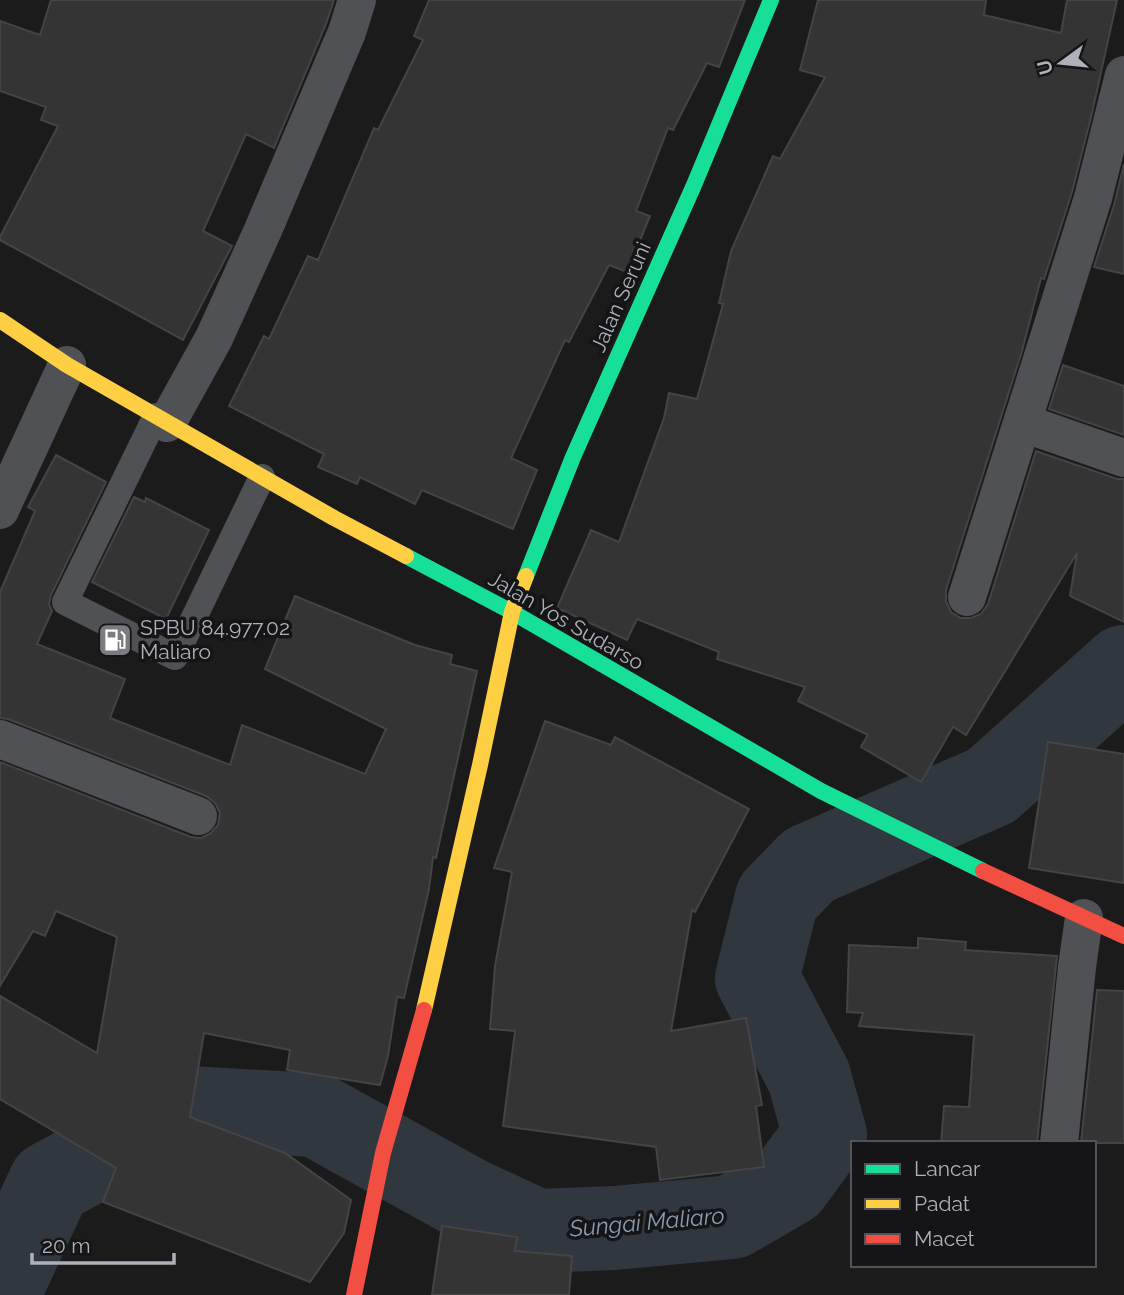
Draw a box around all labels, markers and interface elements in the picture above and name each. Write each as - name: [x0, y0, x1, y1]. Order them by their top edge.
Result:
- north arrow: [1026, 28, 1096, 98]
- text: U: [1032, 58, 1057, 77]
- street label: Jalan Seruni: [585, 238, 656, 356]
- street label: Jalan Yos Sudarso: [484, 566, 648, 675]
- place label: SPBU 84.977.02 Maliaro: [140, 615, 290, 664]
- fuel station icon: SPBU 84.977.02 Maliaro: [96, 621, 134, 659]
- legend: [851, 1141, 1096, 1267]
- text: Lancar: [914, 1156, 981, 1181]
- text: Padat: [914, 1191, 970, 1216]
- water label: Sungai Maliaro: [567, 1201, 726, 1242]
- scale bar: [32, 1222, 173, 1266]
- text: Macet: [914, 1226, 974, 1251]
- text: 20 m: [42, 1233, 90, 1258]

